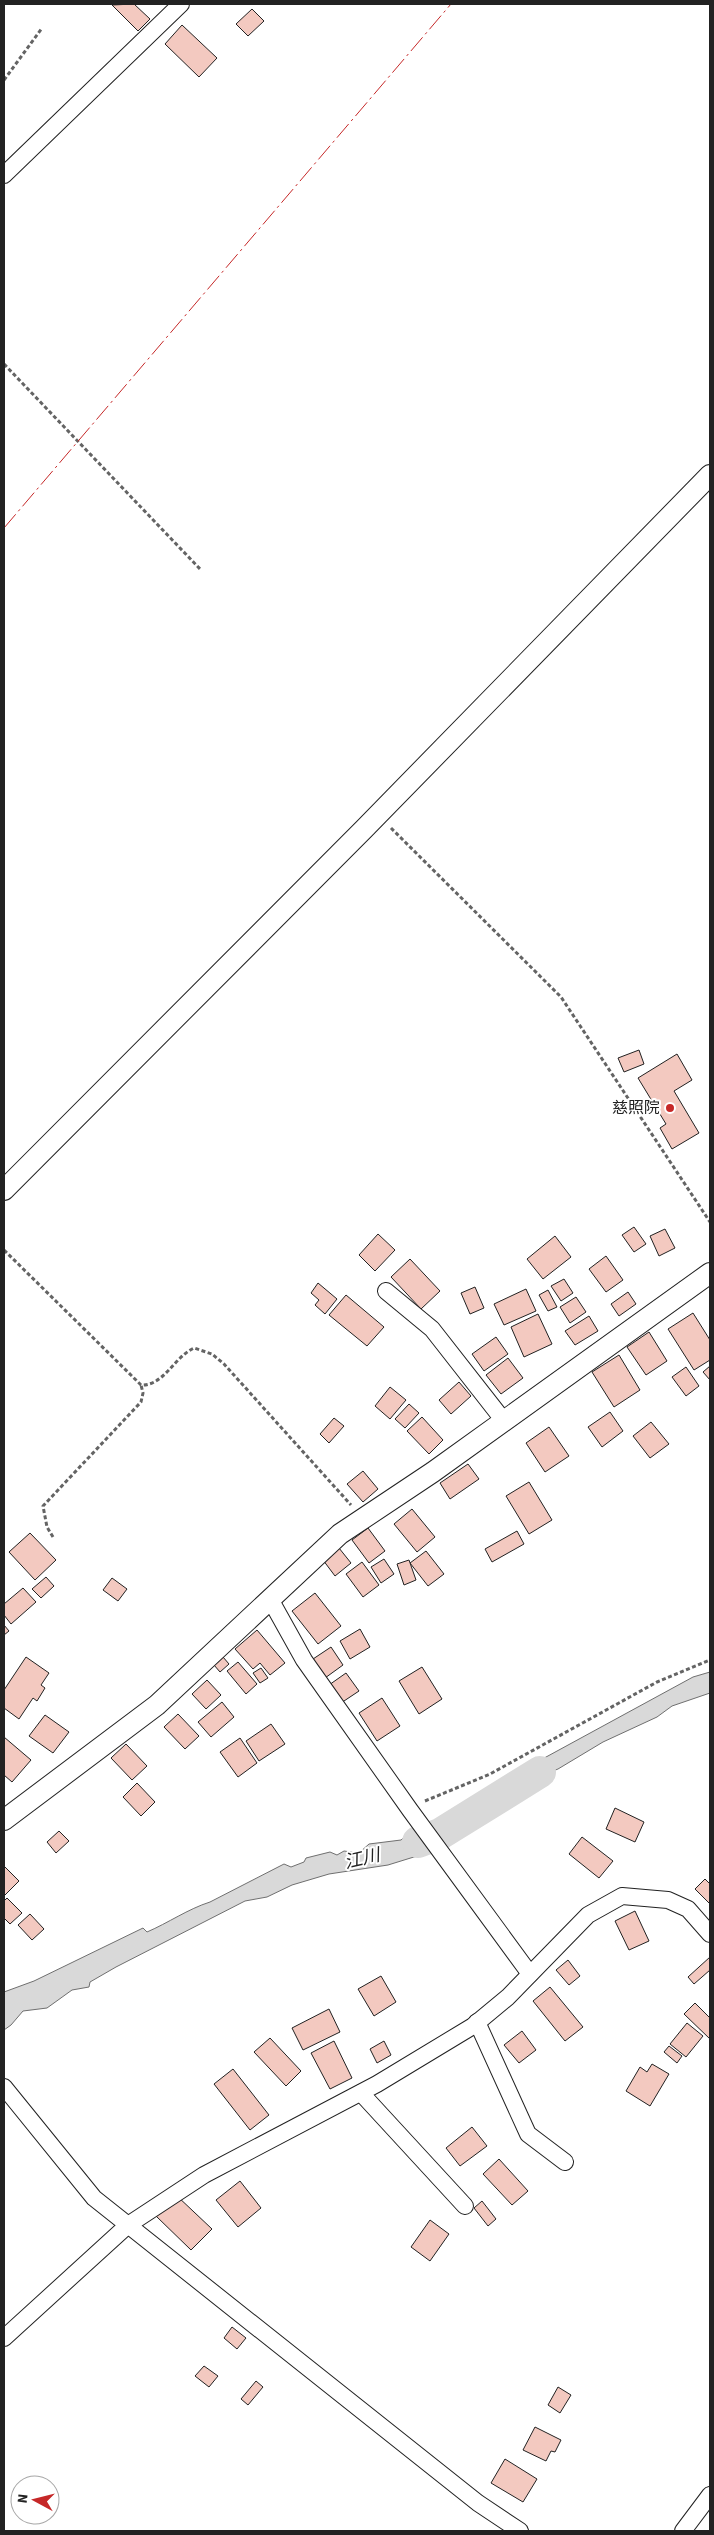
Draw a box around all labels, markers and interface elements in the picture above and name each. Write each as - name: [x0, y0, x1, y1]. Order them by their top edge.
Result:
- place label: 慈照院: [612, 1097, 660, 1119]
- marker: 慈照院: [664, 1102, 676, 1114]
- water label: 江川: [342, 1842, 384, 1875]
- north arrow: [10, 2475, 60, 2525]
- text: N: [13, 2493, 34, 2504]

